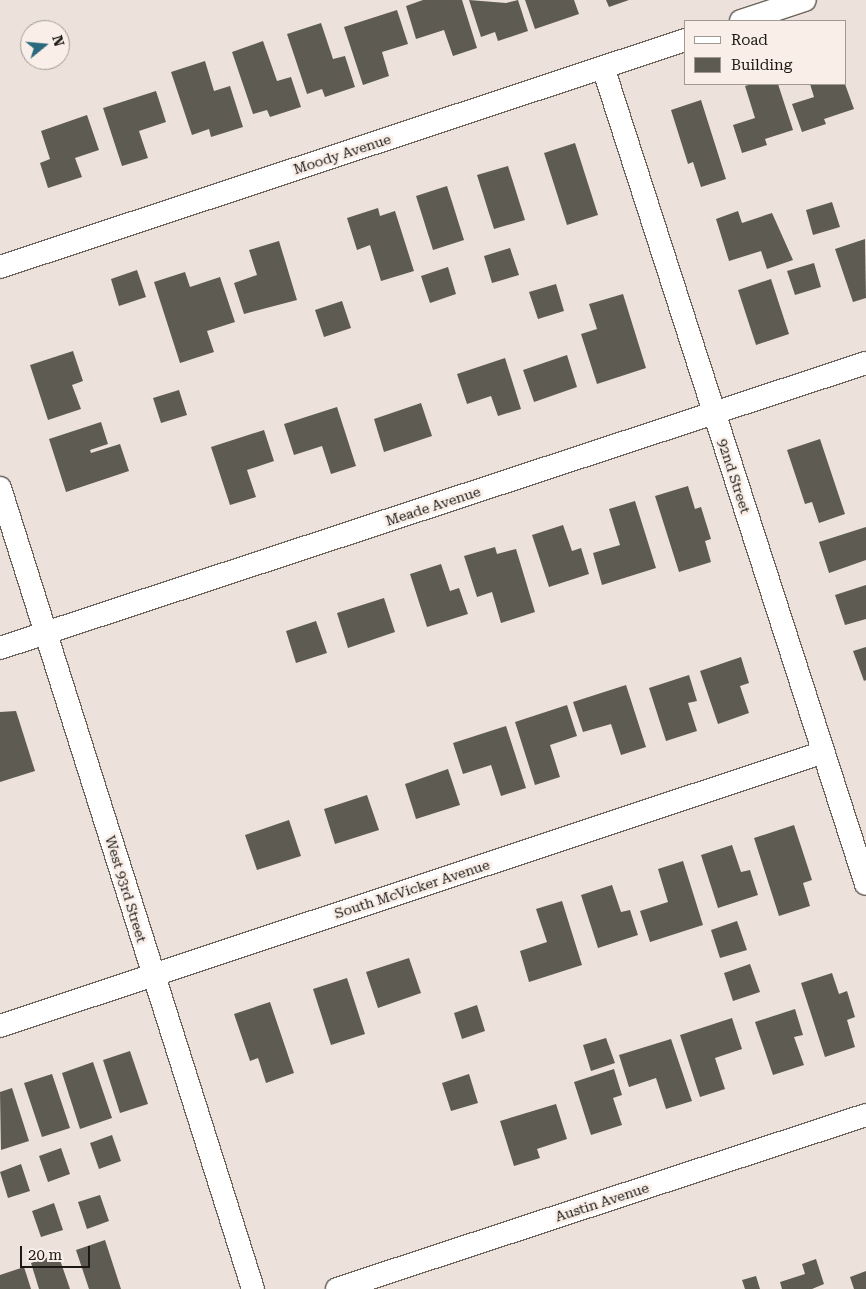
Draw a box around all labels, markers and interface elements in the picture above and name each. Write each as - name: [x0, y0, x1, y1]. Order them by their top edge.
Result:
- north arrow: [20, 20, 70, 70]
- legend: [684, 20, 846, 85]
- text: Road: [731, 31, 768, 49]
- text: N: [49, 33, 68, 48]
- text: Building: [731, 56, 792, 74]
- street label: Moody Avenue: [291, 130, 393, 178]
- street label: 92nd Street: [714, 437, 754, 515]
- street label: Meade Avenue: [383, 483, 483, 529]
- street label: West 93rd Street: [102, 834, 150, 944]
- street label: South McVicker Avenue: [332, 856, 492, 922]
- street label: Austin Avenue: [553, 1179, 651, 1225]
- scale bar: [22, 1236, 92, 1268]
- text: 20 m: [28, 1246, 62, 1264]

